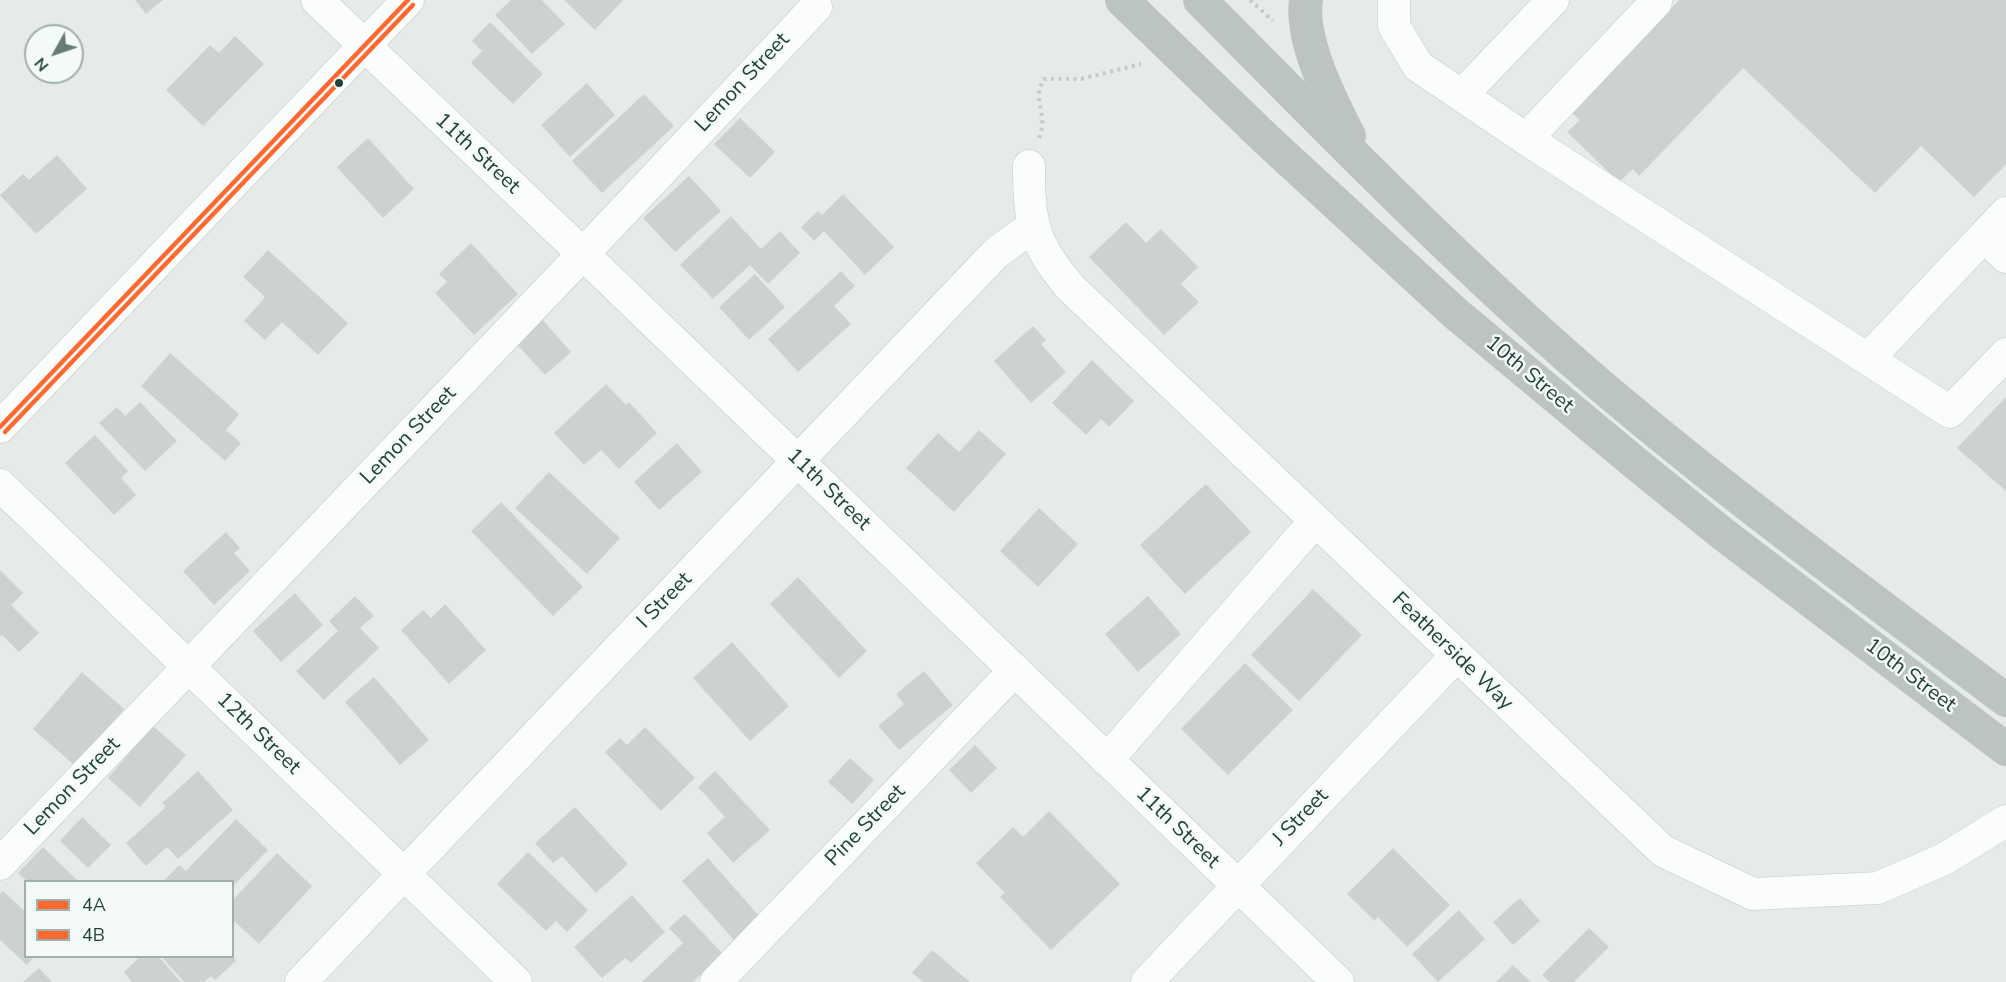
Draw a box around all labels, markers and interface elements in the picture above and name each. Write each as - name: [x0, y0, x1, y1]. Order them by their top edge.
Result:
- north arrow: [24, 24, 84, 84]
- street label: Lemon Street: [691, 28, 795, 138]
- text: N: [29, 53, 54, 76]
- unlabelled marker: [333, 77, 345, 89]
- street label: 11th Street: [429, 108, 525, 200]
- street label: 10th Street: [1480, 331, 1578, 419]
- street label: Lemon Street: [356, 382, 462, 490]
- street label: 11th Street: [781, 444, 875, 536]
- street label: I Street: [632, 568, 698, 634]
- street label: Featherside Way: [1386, 588, 1518, 716]
- street label: 10th Street: [1860, 634, 1960, 718]
- street label: 12th Street: [211, 688, 305, 780]
- street label: Lemon Street: [20, 733, 126, 841]
- street label: Pine Street: [821, 780, 911, 872]
- street label: 11th Street: [1130, 782, 1224, 874]
- street label: J Street: [1268, 784, 1334, 852]
- legend: [24, 880, 234, 958]
- text: 4A: [82, 893, 106, 917]
- text: 4B: [82, 923, 105, 947]

